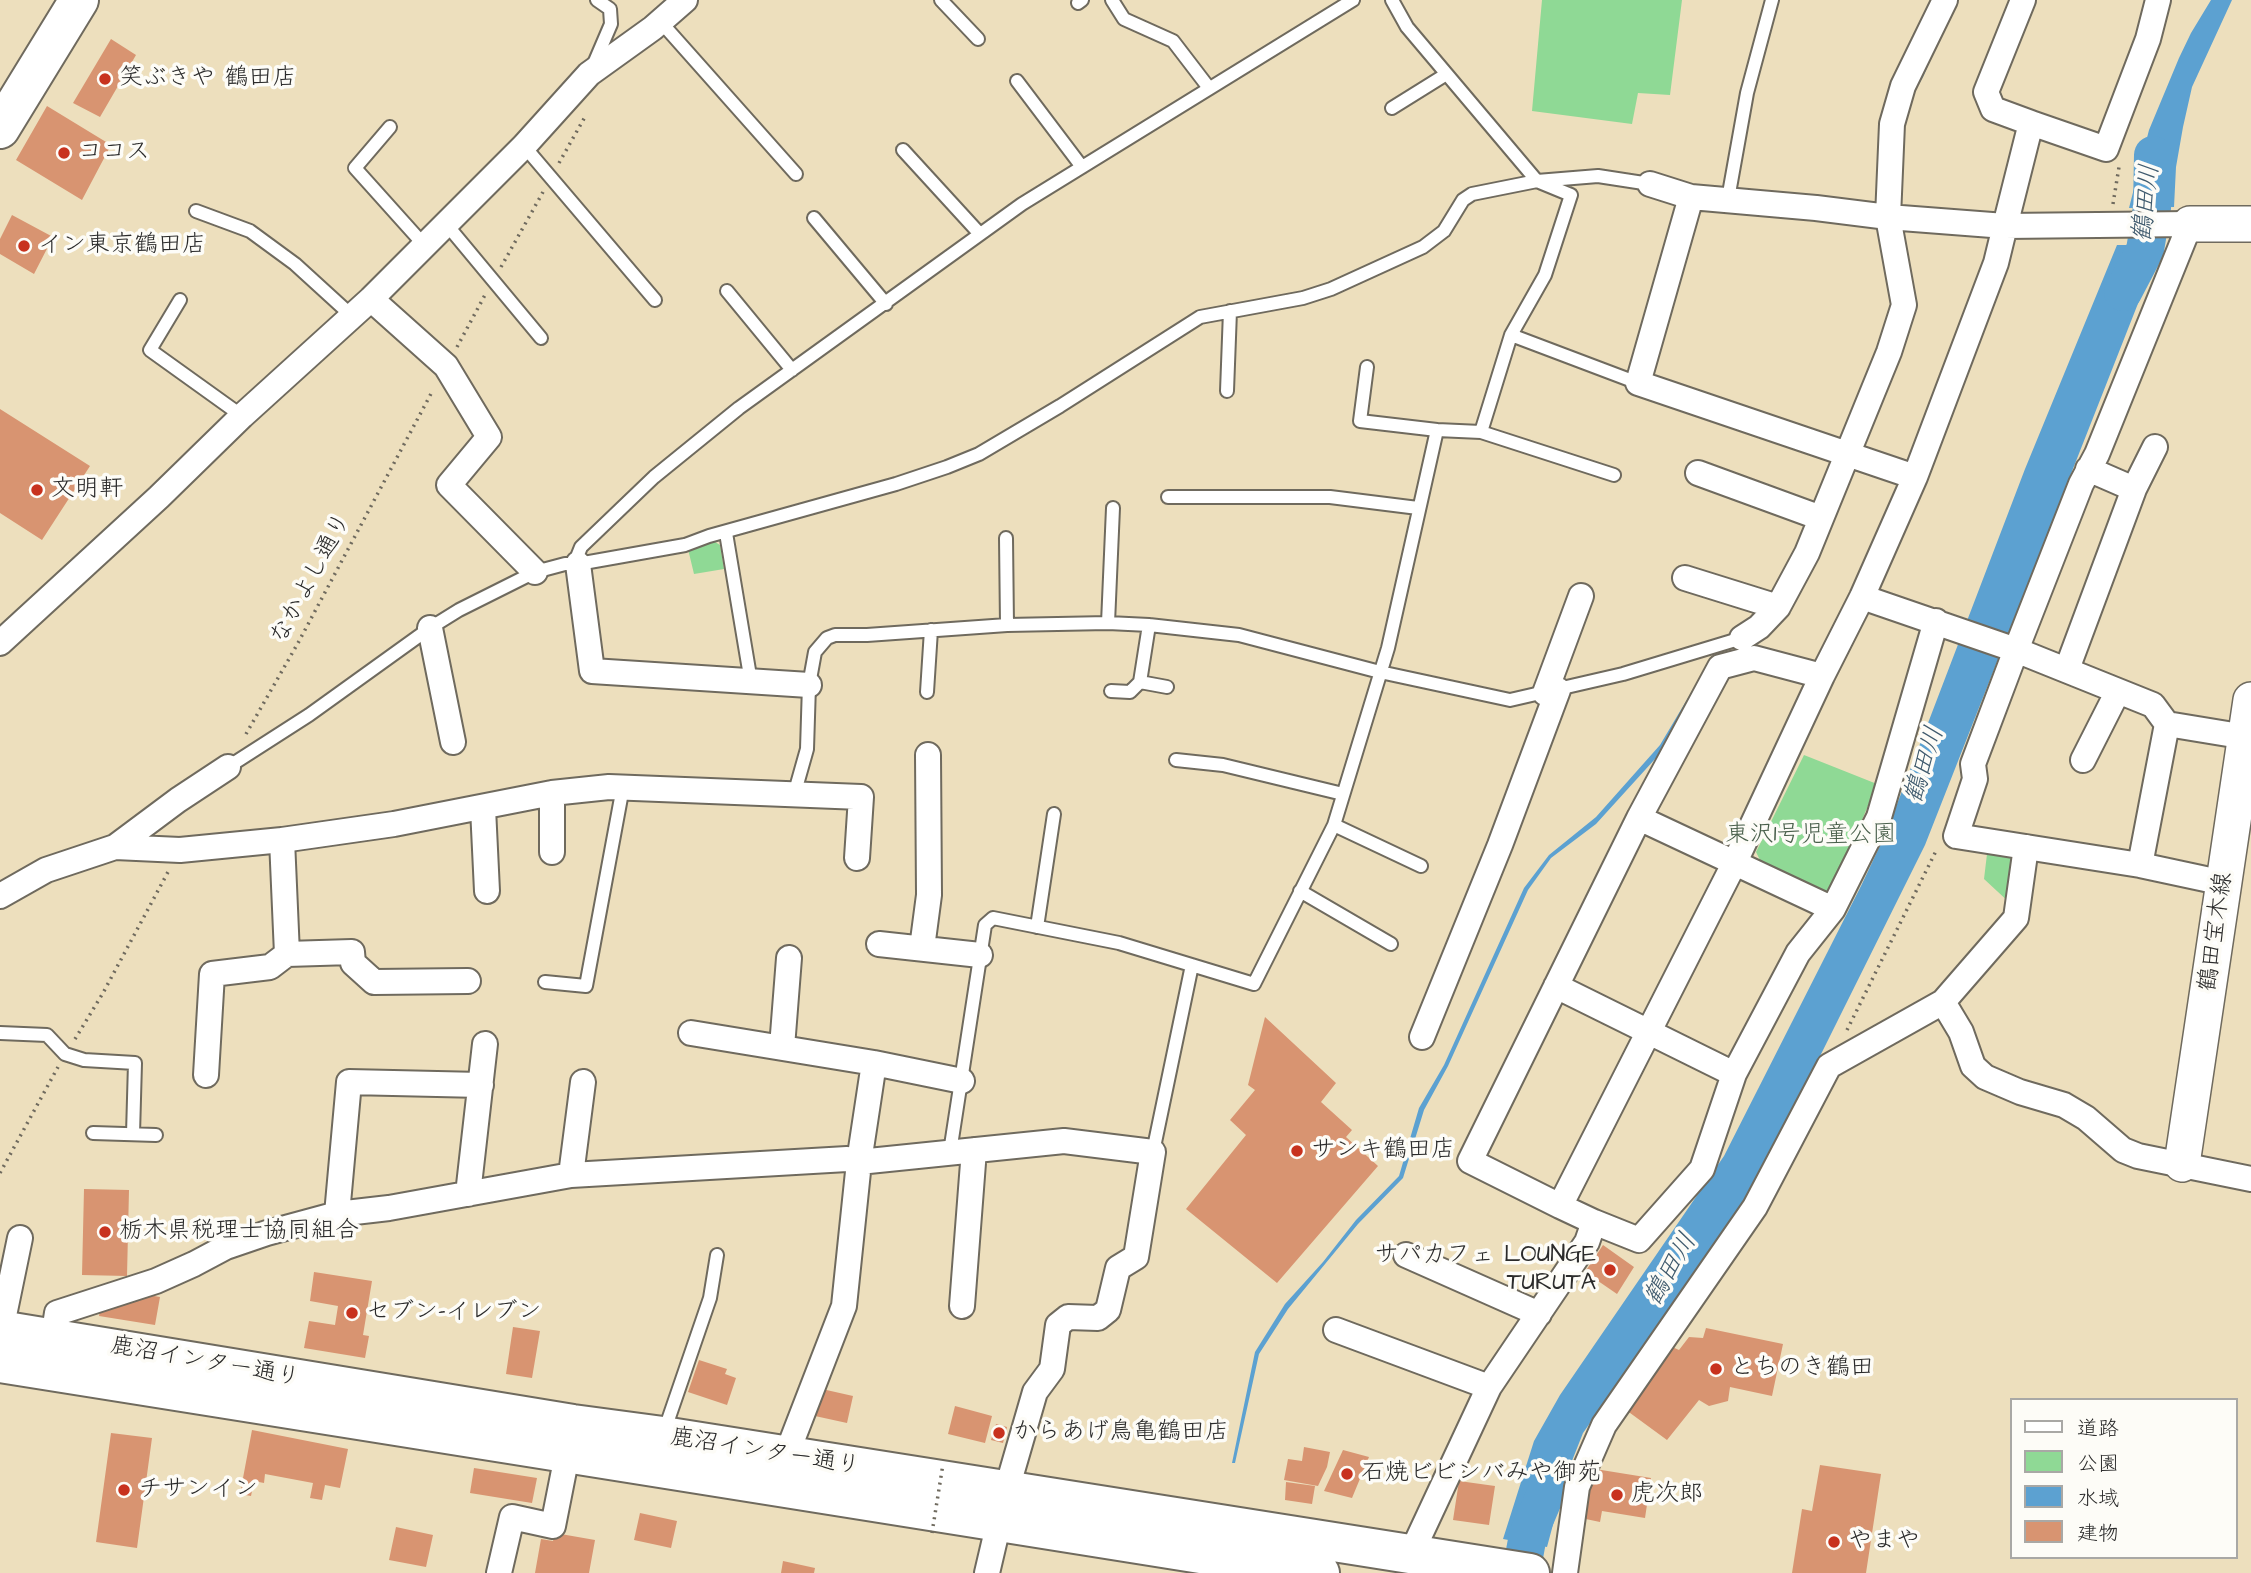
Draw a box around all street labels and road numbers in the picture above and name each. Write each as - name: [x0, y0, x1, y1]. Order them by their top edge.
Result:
- street label: なかよし通り: [265, 509, 359, 649]
- street label: 鶴田宝木線: [2194, 871, 2240, 993]
- street label: 鹿沼インター通り: [108, 1332, 302, 1394]
- street label: 鹿沼インター通り: [668, 1424, 862, 1482]

